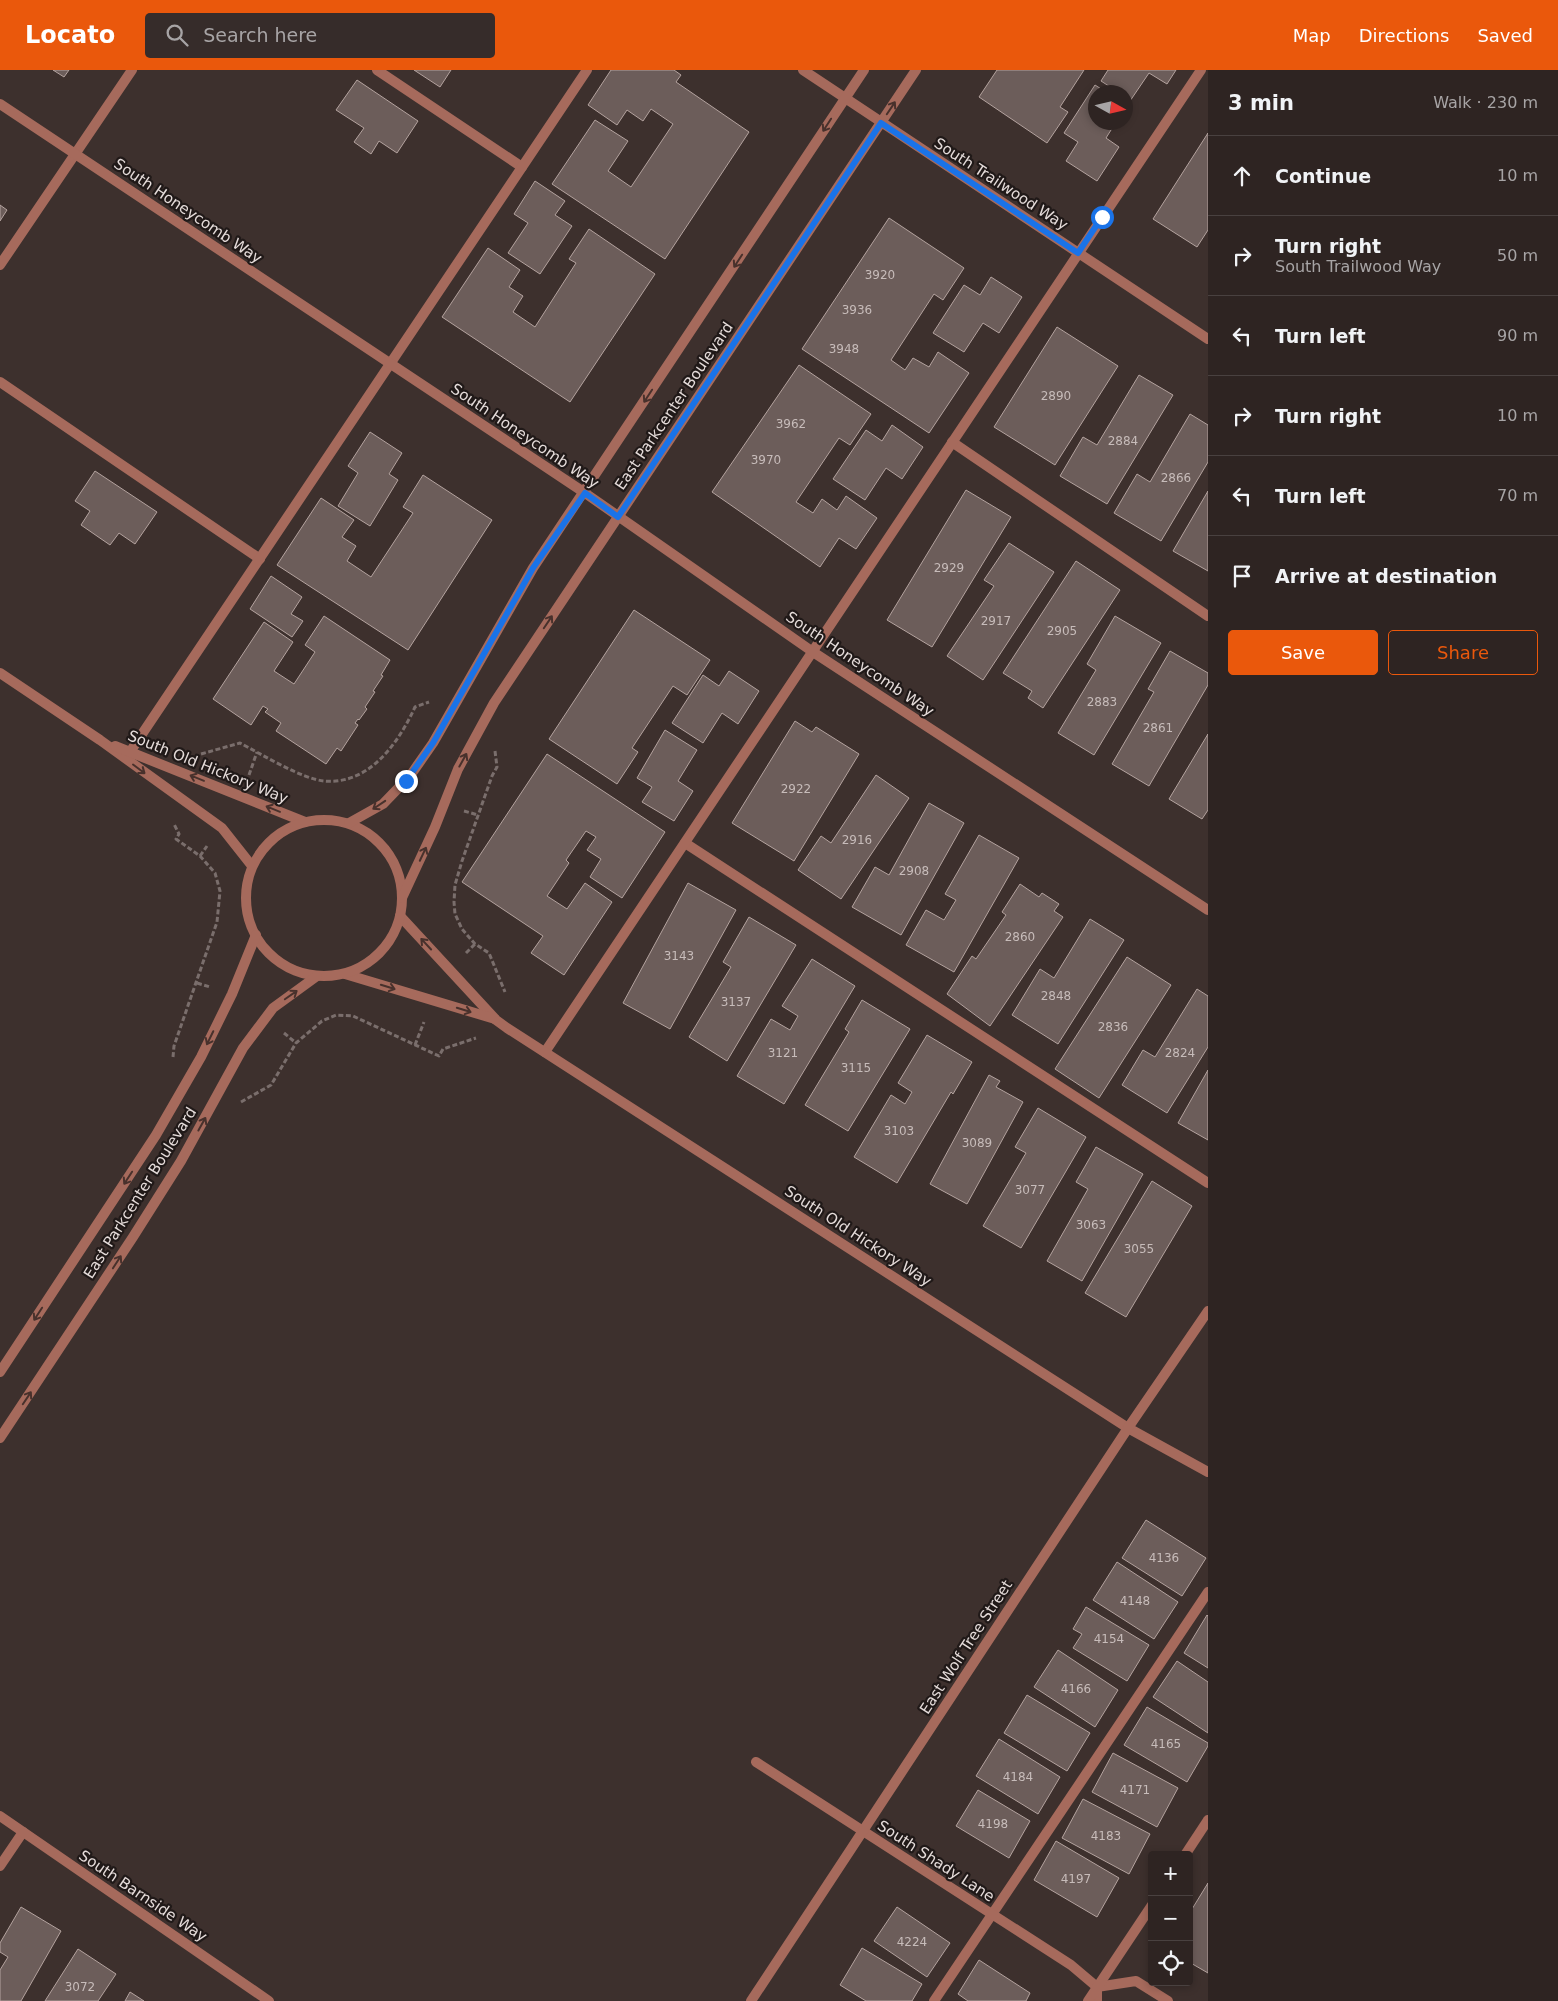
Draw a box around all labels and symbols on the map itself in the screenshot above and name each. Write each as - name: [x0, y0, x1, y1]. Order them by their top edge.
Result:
- north arrow: [1088, 85, 1133, 130]
- one-way arrow: [886, 101, 896, 115]
- one-way arrow: [822, 118, 832, 132]
- street label: South Trailwood Way: [931, 134, 1071, 234]
- street label: South Honeycomb Way: [111, 155, 266, 267]
- route start: [1091, 206, 1114, 229]
- one-way arrow: [732, 253, 742, 267]
- house number: 3920: [865, 268, 895, 282]
- house number: 3936: [842, 303, 872, 317]
- street label: East Parkcenter Boulevard: [611, 319, 737, 493]
- house number: 3948: [829, 342, 859, 356]
- street label: South Honeycomb Way: [448, 380, 603, 492]
- one-way arrow: [643, 389, 653, 403]
- house number: 2890: [1041, 389, 1071, 403]
- house number: 3962: [776, 417, 806, 431]
- house number: 2884: [1108, 434, 1138, 448]
- house number: 3970: [751, 453, 781, 467]
- house number: 2866: [1161, 471, 1191, 485]
- house number: 2929: [934, 561, 964, 575]
- street label: South Honeycomb Way: [783, 608, 938, 720]
- house number: 2917: [981, 614, 1011, 628]
- one-way arrow: [543, 615, 553, 629]
- house number: 2905: [1047, 624, 1077, 638]
- house number: 2883: [1087, 695, 1117, 709]
- house number: 2861: [1143, 721, 1173, 735]
- street label: South Old Hickory Way: [125, 727, 291, 807]
- one-way arrow: [458, 752, 468, 767]
- one-way arrow: [132, 764, 146, 774]
- route end: [395, 770, 418, 793]
- one-way arrow: [190, 773, 205, 782]
- house number: 2922: [781, 782, 811, 796]
- one-way arrow: [373, 800, 387, 810]
- one-way arrow: [266, 804, 282, 813]
- house number: 2916: [842, 833, 872, 847]
- one-way arrow: [418, 847, 428, 862]
- house number: 2908: [899, 864, 929, 878]
- house number: 2860: [1005, 930, 1035, 944]
- one-way arrow: [420, 937, 432, 950]
- house number: 3143: [664, 949, 694, 963]
- one-way arrow: [380, 983, 396, 993]
- house number: 2848: [1041, 989, 1071, 1003]
- one-way arrow: [284, 990, 298, 1000]
- house number: 3137: [721, 995, 751, 1009]
- one-way arrow: [456, 1006, 472, 1016]
- house number: 2836: [1098, 1020, 1128, 1034]
- one-way arrow: [205, 1030, 215, 1045]
- house number: 3121: [768, 1046, 798, 1060]
- house number: 2824: [1165, 1046, 1195, 1060]
- house number: 3115: [841, 1061, 871, 1075]
- street label: East Parkcenter Boulevard: [80, 1104, 200, 1282]
- one-way arrow: [197, 1117, 207, 1132]
- house number: 3103: [884, 1124, 914, 1138]
- house number: 3089: [962, 1136, 992, 1150]
- one-way arrow: [122, 1171, 133, 1185]
- street label: South Old Hickory Way: [781, 1182, 935, 1290]
- house number: 3077: [1015, 1183, 1045, 1197]
- house number: 3063: [1076, 1218, 1106, 1232]
- house number: 3055: [1124, 1242, 1154, 1256]
- one-way arrow: [112, 1256, 122, 1270]
- one-way arrow: [33, 1306, 43, 1320]
- one-way arrow: [22, 1391, 32, 1405]
- house number: 4136: [1149, 1551, 1179, 1565]
- street label: East Wolf Tree Street: [916, 1577, 1016, 1717]
- house number: 4148: [1120, 1594, 1150, 1608]
- house number: 4154: [1094, 1632, 1124, 1646]
- house number: 4166: [1061, 1682, 1091, 1696]
- house number: 4165: [1151, 1737, 1181, 1751]
- house number: 4184: [1003, 1770, 1033, 1784]
- house number: 4171: [1120, 1783, 1150, 1797]
- street label: South Shady Lane: [874, 1816, 998, 1906]
- house number: 4198: [978, 1817, 1008, 1831]
- house number: 4183: [1091, 1829, 1121, 1843]
- street label: South Barnside Way: [75, 1846, 211, 1946]
- house number: 4197: [1061, 1872, 1091, 1886]
- house number: 4224: [897, 1935, 927, 1949]
- house number: 3072: [65, 1980, 95, 1994]

